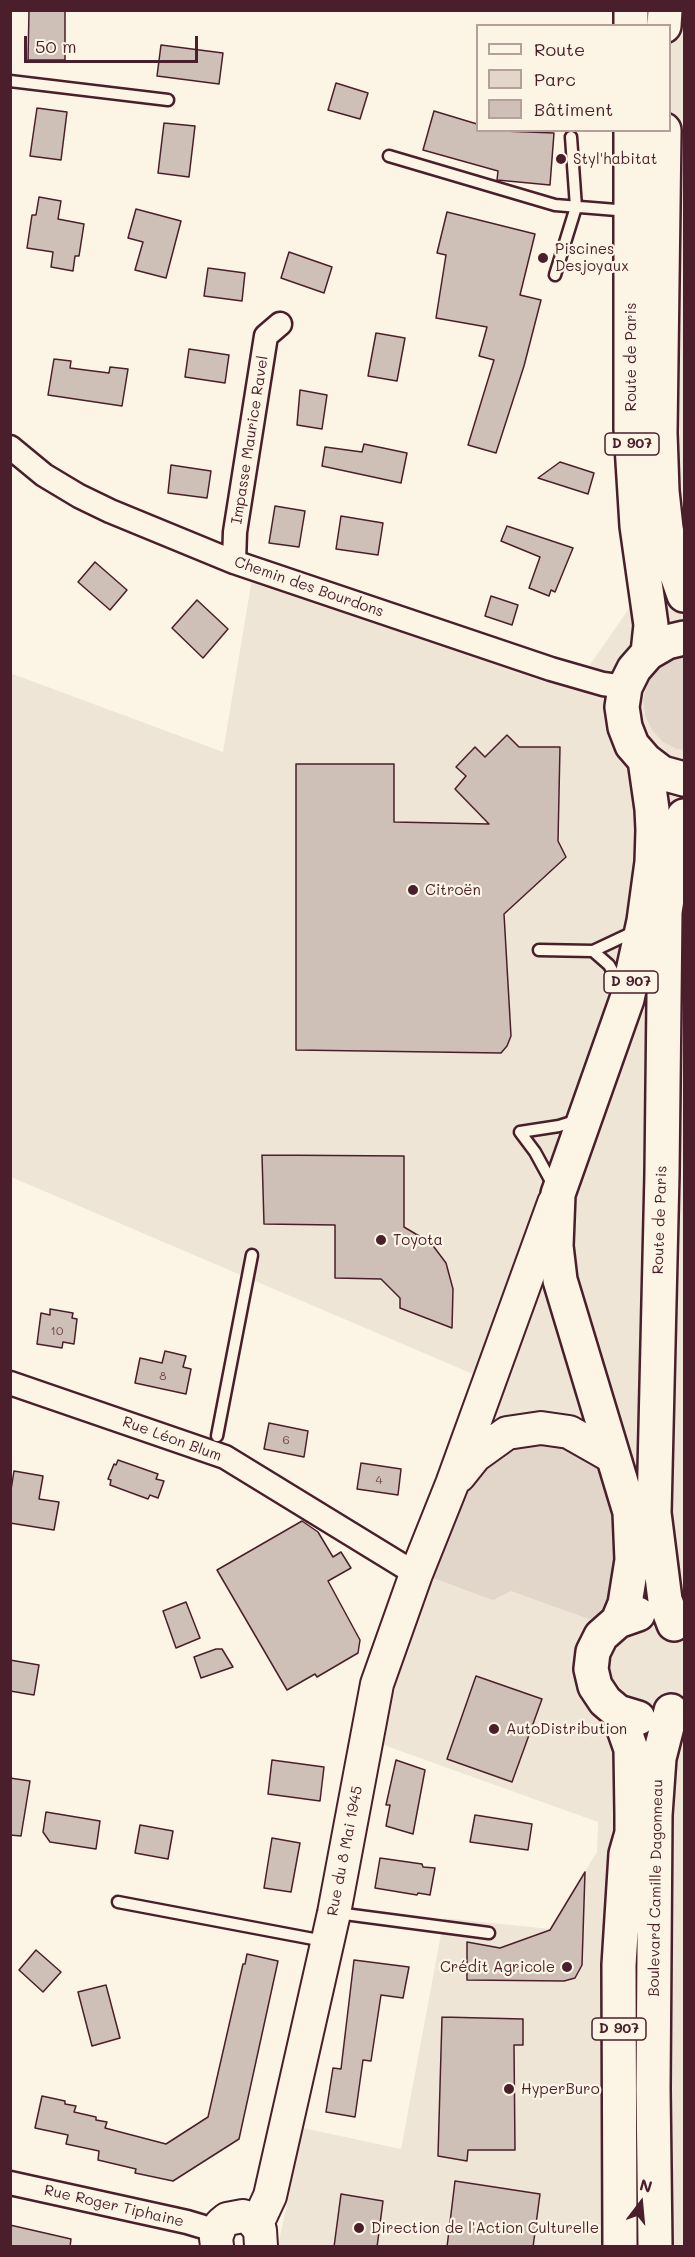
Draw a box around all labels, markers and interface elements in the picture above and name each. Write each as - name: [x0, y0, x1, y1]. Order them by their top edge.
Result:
- scale bar: [27, 24, 201, 62]
- legend: [476, 24, 671, 132]
- text: 50 m: [35, 34, 77, 58]
- text: Route: [534, 37, 585, 61]
- text: Parc: [534, 67, 576, 91]
- text: Bâtiment: [534, 97, 613, 121]
- place label: Styl'habitat: [573, 150, 657, 168]
- marker: Styl'habitat: [554, 152, 568, 166]
- place label: Piscines Desjoyaux: [555, 240, 629, 275]
- marker: Piscines Desjoyaux: [536, 251, 550, 265]
- street label: Route de Paris: [622, 303, 640, 411]
- street label: Impasse Maurice Ravel: [228, 355, 272, 525]
- road number: D 907: [605, 433, 659, 455]
- street label: Chemin des Bourdons: [232, 553, 386, 621]
- place label: Citroën: [425, 881, 481, 899]
- marker: Citroën: [406, 883, 420, 897]
- road number: D 907: [604, 971, 658, 993]
- street label: Route de Paris: [649, 1165, 671, 1275]
- place label: Toyota: [393, 1231, 443, 1249]
- marker: Toyota: [374, 1233, 388, 1247]
- house number: 10: [51, 1324, 63, 1338]
- house number: 8: [159, 1369, 167, 1383]
- street label: Rue Léon Blum: [120, 1413, 224, 1465]
- house number: 6: [282, 1433, 290, 1447]
- house number: 4: [375, 1473, 383, 1487]
- place label: AutoDistribution: [506, 1720, 627, 1738]
- marker: AutoDistribution: [487, 1722, 501, 1736]
- street label: Boulevard Camille Dagonneau: [645, 1779, 667, 1997]
- street label: Rue du 8 Mai 1945: [324, 1784, 366, 1918]
- place label: Crédit Agricole: [440, 1958, 555, 1976]
- marker: Crédit Agricole: [560, 1960, 574, 1974]
- road number: D 907: [592, 2018, 646, 2040]
- place label: HyperBuro: [521, 2080, 600, 2098]
- marker: HyperBuro: [502, 2082, 516, 2096]
- north arrow: [611, 2173, 671, 2233]
- text: N: [637, 2173, 655, 2197]
- street label: Rue Roger Tiphaine: [42, 2181, 186, 2231]
- place label: Direction de l'Action Culturelle: [371, 2219, 599, 2237]
- marker: Direction de l'Action Culturelle: [352, 2221, 366, 2235]

